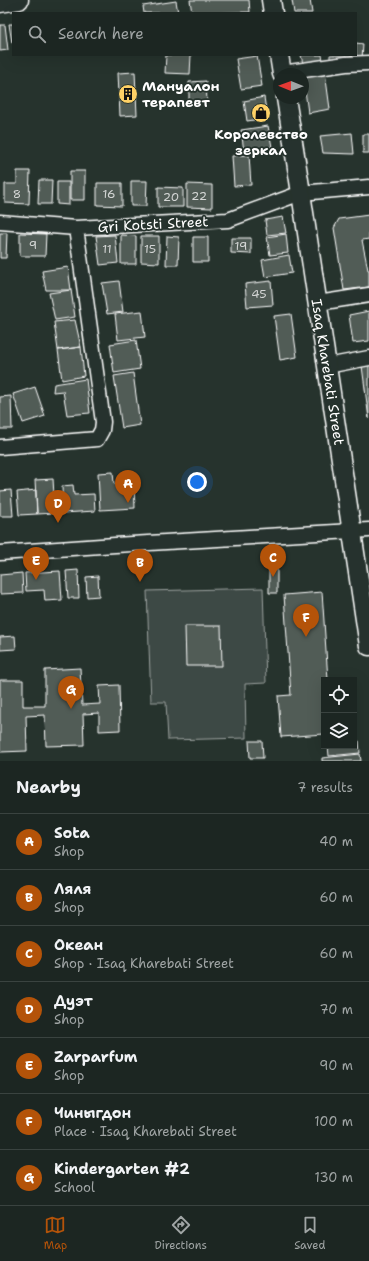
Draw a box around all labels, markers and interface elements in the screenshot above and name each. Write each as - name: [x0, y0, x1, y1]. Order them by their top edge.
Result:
- search box: [12, 12, 357, 56]
- icon: search: [26, 23, 48, 45]
- text: Search here: [58, 24, 144, 44]
- north arrow: [273, 68, 309, 104]
- place label: Мануалон терапевт: [142, 77, 220, 111]
- building icon: Мануалон терапевт: [117, 83, 139, 105]
- shop icon: Королевство зеркал: [250, 102, 272, 124]
- place label: Королевство зеркал: [214, 125, 308, 159]
- house number: 8: [13, 186, 21, 202]
- house number: 16: [102, 186, 116, 202]
- house number: 22: [191, 188, 207, 204]
- house number: 20: [163, 189, 179, 205]
- street label: Gri Kotsti Street: [97, 212, 209, 236]
- house number: 9: [29, 237, 37, 253]
- house number: 19: [235, 238, 247, 254]
- house number: 11: [102, 241, 112, 257]
- house number: 15: [144, 241, 156, 257]
- house number: 45: [251, 286, 267, 302]
- street label: Isaq Kharebati Street: [308, 298, 348, 446]
- pin: A: [115, 470, 141, 503]
- your location: [187, 472, 207, 492]
- pin: D: [45, 490, 71, 523]
- pin: C: [260, 544, 286, 577]
- pin: E: [23, 547, 49, 580]
- pin: B: [127, 549, 153, 582]
- pin: F: [293, 604, 319, 637]
- pin: G: [58, 676, 84, 709]
- map controls: [321, 677, 357, 749]
- button: locate: [321, 677, 357, 713]
- button: layers: [321, 713, 357, 749]
- text: Nearby: [16, 776, 81, 798]
- text: 7 results: [297, 779, 353, 796]
- text: Sota: [54, 823, 90, 843]
- text: A: [24, 833, 34, 850]
- text: 40 m: [319, 833, 353, 850]
- text: Shop: [54, 843, 84, 860]
- text: Ляля: [54, 879, 91, 899]
- text: B: [25, 889, 33, 906]
- text: 60 m: [320, 889, 353, 906]
- text: Shop: [54, 899, 84, 916]
- text: Океан: [54, 935, 103, 955]
- text: C: [25, 945, 33, 962]
- text: 60 m: [320, 945, 353, 962]
- text: Shop · Isaq Kharebati Street: [54, 955, 234, 972]
- text: Дуэт: [54, 991, 93, 1011]
- text: D: [24, 1001, 34, 1018]
- text: 70 m: [319, 1001, 353, 1018]
- text: Shop: [54, 1011, 84, 1028]
- text: Zarparfum: [54, 1047, 137, 1067]
- text: E: [25, 1057, 33, 1074]
- text: 90 m: [319, 1057, 353, 1074]
- text: Shop: [54, 1067, 84, 1084]
- text: Чиныгдон: [54, 1103, 131, 1123]
- text: F: [25, 1113, 33, 1130]
- text: 100 m: [314, 1113, 353, 1130]
- text: Place · Isaq Kharebati Street: [54, 1123, 237, 1140]
- text: Kindergarten #2: [54, 1159, 190, 1179]
- text: G: [24, 1169, 34, 1186]
- text: 130 m: [315, 1169, 353, 1186]
- text: School: [54, 1179, 95, 1196]
- tab: Map: [44, 1214, 67, 1253]
- tab: Directions: [154, 1214, 207, 1253]
- tab: Saved: [294, 1214, 325, 1253]

